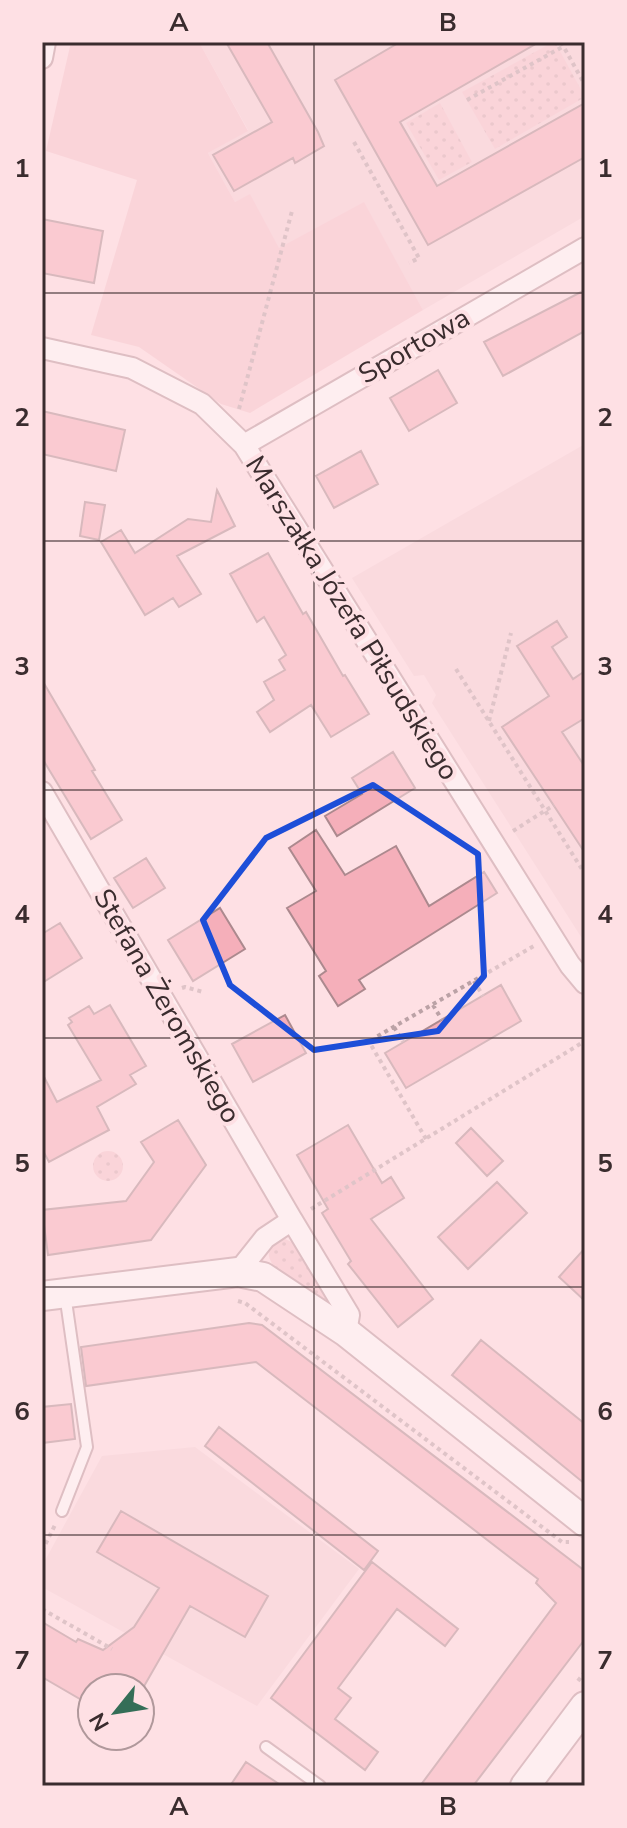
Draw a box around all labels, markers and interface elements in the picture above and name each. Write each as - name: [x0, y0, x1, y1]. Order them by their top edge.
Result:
- text: A: [169, 5, 189, 40]
- text: B: [439, 5, 457, 40]
- text: 1: [14, 151, 30, 186]
- text: 1: [597, 151, 613, 186]
- street label: Sportowa: [351, 299, 477, 393]
- text: 2: [14, 400, 30, 435]
- text: 2: [597, 400, 613, 435]
- street label: Marszałka Józefa Piłsudskiego: [236, 449, 468, 787]
- text: 3: [14, 649, 30, 684]
- text: 3: [597, 649, 613, 684]
- street label: Stefana Żeromskiego: [84, 882, 250, 1130]
- text: 4: [14, 897, 30, 932]
- text: 4: [597, 897, 613, 932]
- text: 5: [14, 1146, 30, 1181]
- text: 5: [597, 1146, 613, 1181]
- text: 6: [14, 1394, 30, 1429]
- text: 6: [597, 1394, 613, 1429]
- text: 7: [14, 1643, 30, 1678]
- text: 7: [597, 1643, 613, 1678]
- north arrow: [76, 1672, 156, 1752]
- text: N: [82, 1707, 117, 1736]
- text: A: [169, 1789, 189, 1824]
- text: B: [439, 1789, 457, 1824]

